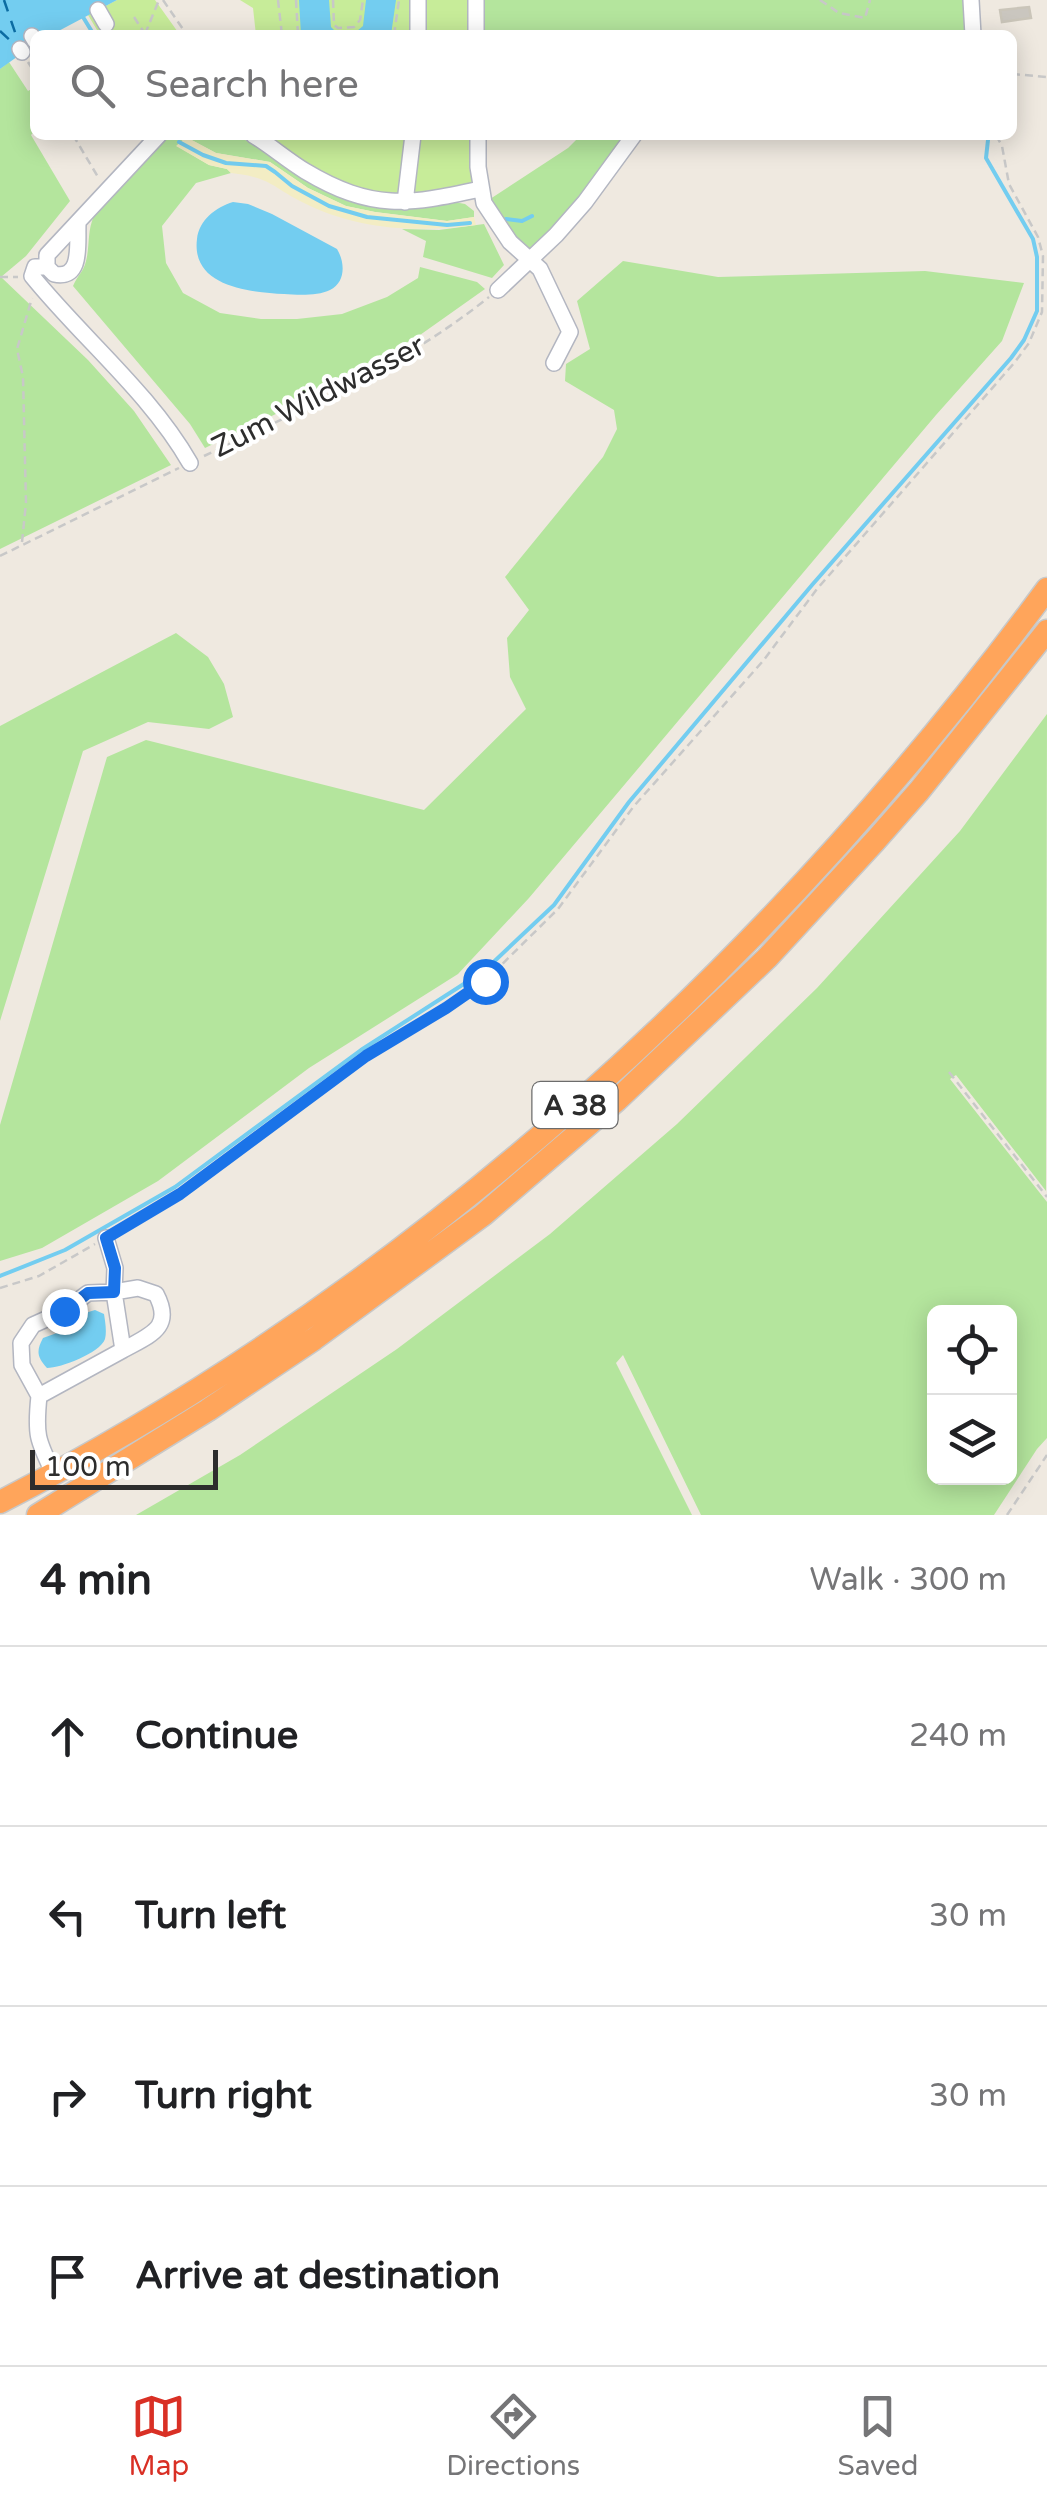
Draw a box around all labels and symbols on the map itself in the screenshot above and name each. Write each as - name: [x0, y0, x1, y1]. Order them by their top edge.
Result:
- street label: Zum Wildwasser: [205, 327, 431, 466]
- route start: [463, 959, 509, 1005]
- road number: A 38: [532, 1082, 618, 1128]
- route end: [42, 1289, 88, 1335]
- scale bar: [30, 1445, 218, 1490]

